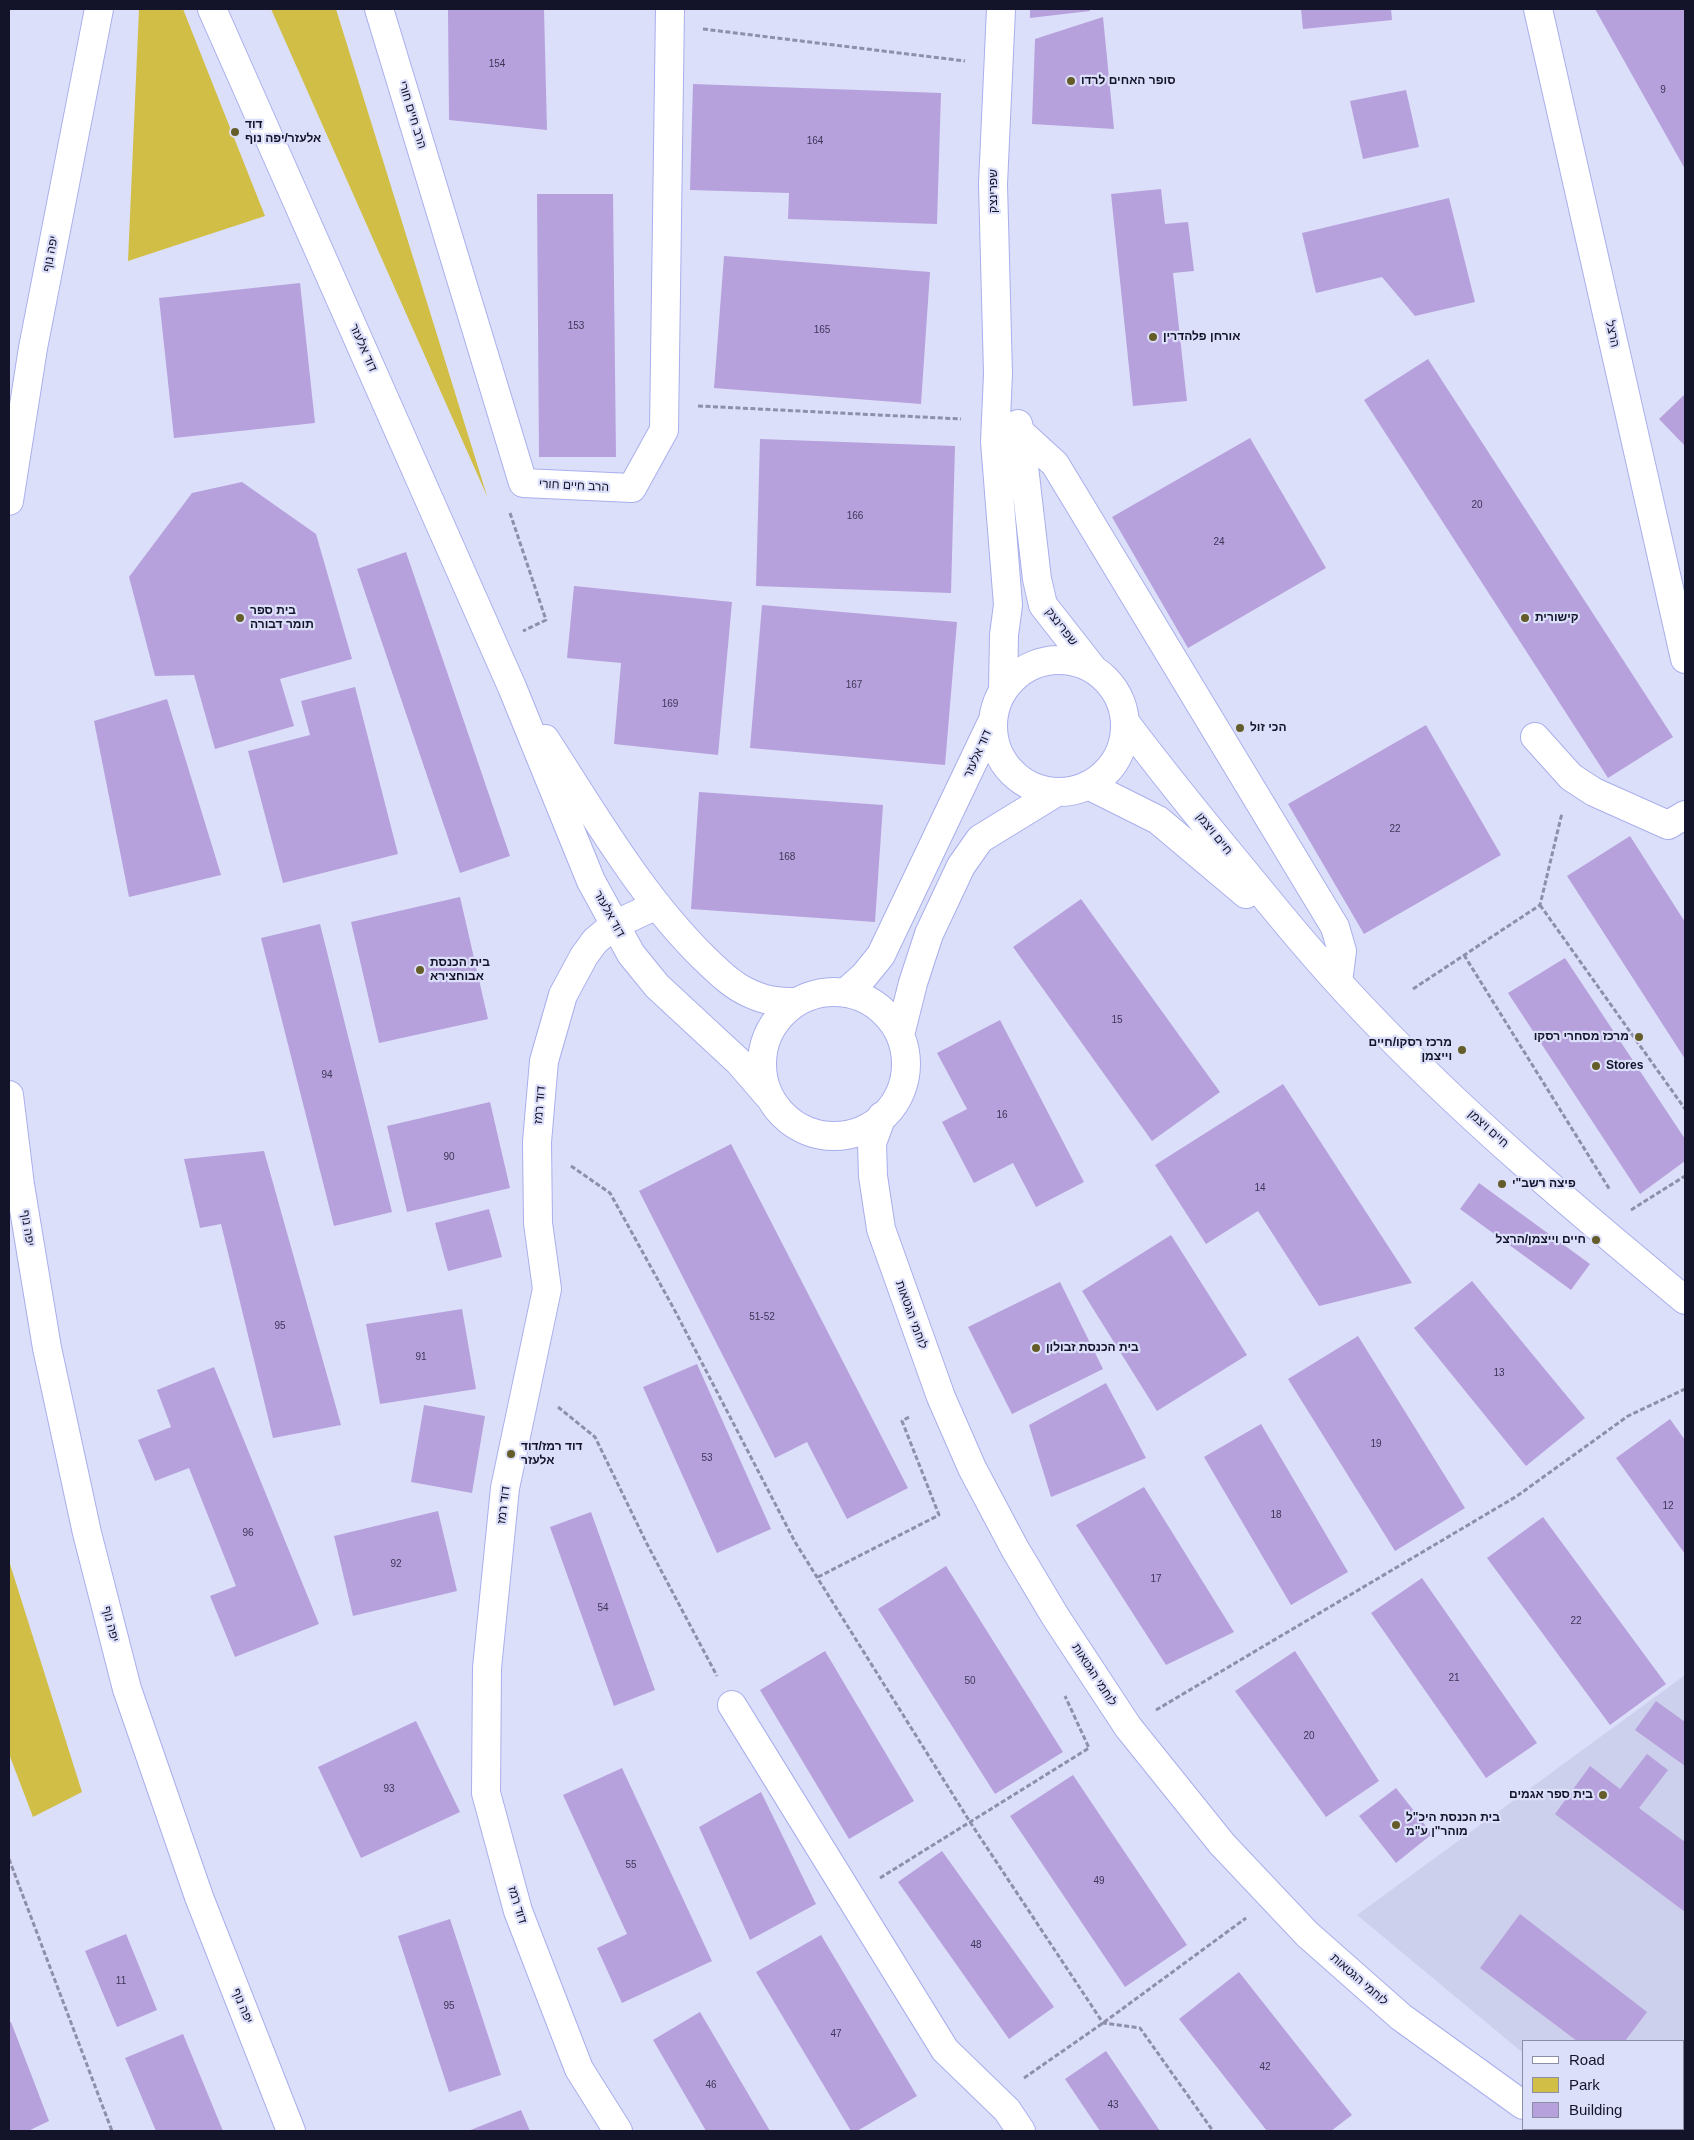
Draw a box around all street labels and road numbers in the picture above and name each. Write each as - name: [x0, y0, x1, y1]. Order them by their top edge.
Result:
- street label: הרב חיים חורי: [395, 79, 429, 151]
- street label: שפרינצק: [987, 169, 1001, 213]
- street label: יפה נוף: [40, 235, 62, 273]
- street label: הרצל: [1602, 319, 1622, 349]
- street label: דוד אלעזר: [346, 322, 380, 374]
- street label: הרב חיים חורי: [539, 477, 609, 495]
- street label: שפרינצק: [1042, 605, 1080, 649]
- street label: דוד אלעזר: [961, 728, 995, 780]
- street label: חיים ויצמן: [1193, 810, 1235, 858]
- street label: דוד אלעזר: [590, 888, 628, 940]
- street label: דוד רמז: [531, 1085, 549, 1125]
- street label: חיים ויצמן: [1465, 1107, 1511, 1151]
- street label: יפה נוף: [17, 1209, 37, 1247]
- street label: לוחמי הגטאות: [892, 1279, 930, 1351]
- street label: דוד רמז: [495, 1485, 513, 1525]
- street label: יפה נוף: [99, 1605, 121, 1643]
- street label: לוחמי הגטאות: [1068, 1641, 1120, 1709]
- street label: דוד רמז: [505, 1885, 529, 1925]
- street label: לוחמי הגטאות: [1327, 1951, 1391, 2009]
- street label: יפה נוף: [229, 1986, 255, 2026]

